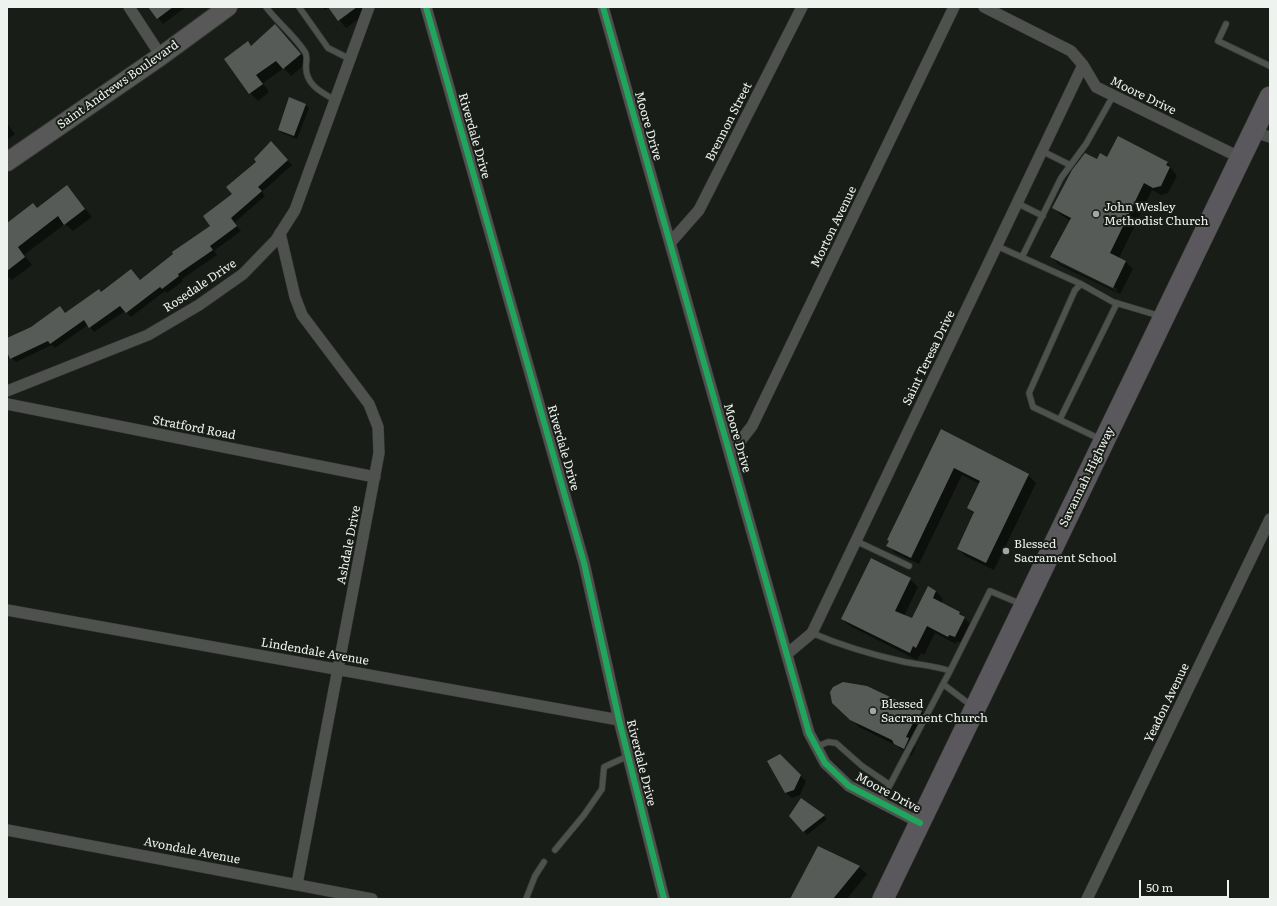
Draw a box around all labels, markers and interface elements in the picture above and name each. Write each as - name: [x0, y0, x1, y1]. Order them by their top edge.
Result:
- street label: Saint Andrews Boulevard: [55, 38, 181, 132]
- street label: Moore Drive: [1108, 74, 1178, 118]
- street label: Brennon Street: [703, 80, 755, 164]
- street label: Moore Drive: [631, 90, 665, 162]
- street label: Riverdale Drive: [455, 91, 493, 181]
- street label: Morton Avenue: [808, 184, 860, 270]
- place label: John Wesley Methodist Church: [1104, 200, 1208, 228]
- marker: John Wesley Methodist Church: [1091, 209, 1101, 219]
- street label: Rosedale Drive: [161, 256, 239, 316]
- street label: Saint Teresa Drive: [900, 308, 958, 408]
- street label: Moore Drive: [720, 402, 754, 474]
- street label: Riverdale Drive: [544, 403, 582, 493]
- street label: Stratford Road: [151, 413, 237, 443]
- street label: Savannah Highway: [1056, 424, 1118, 530]
- street label: Ashdale Drive: [334, 504, 364, 586]
- place label: Blessed Sacrament School: [1014, 537, 1117, 565]
- marker: Blessed Sacrament School: [1001, 546, 1011, 556]
- street label: Lindendale Avenue: [260, 635, 370, 669]
- street label: Yeadon Avenue: [1142, 661, 1192, 745]
- place label: Blessed Sacrament Church: [881, 697, 988, 725]
- marker: Blessed Sacrament Church: [868, 706, 878, 716]
- street label: Riverdale Drive: [623, 718, 659, 808]
- street label: Moore Drive: [853, 770, 923, 816]
- street label: Avondale Avenue: [143, 835, 241, 867]
- scale bar: [1141, 872, 1231, 898]
- text: 50 m: [1146, 878, 1173, 896]

